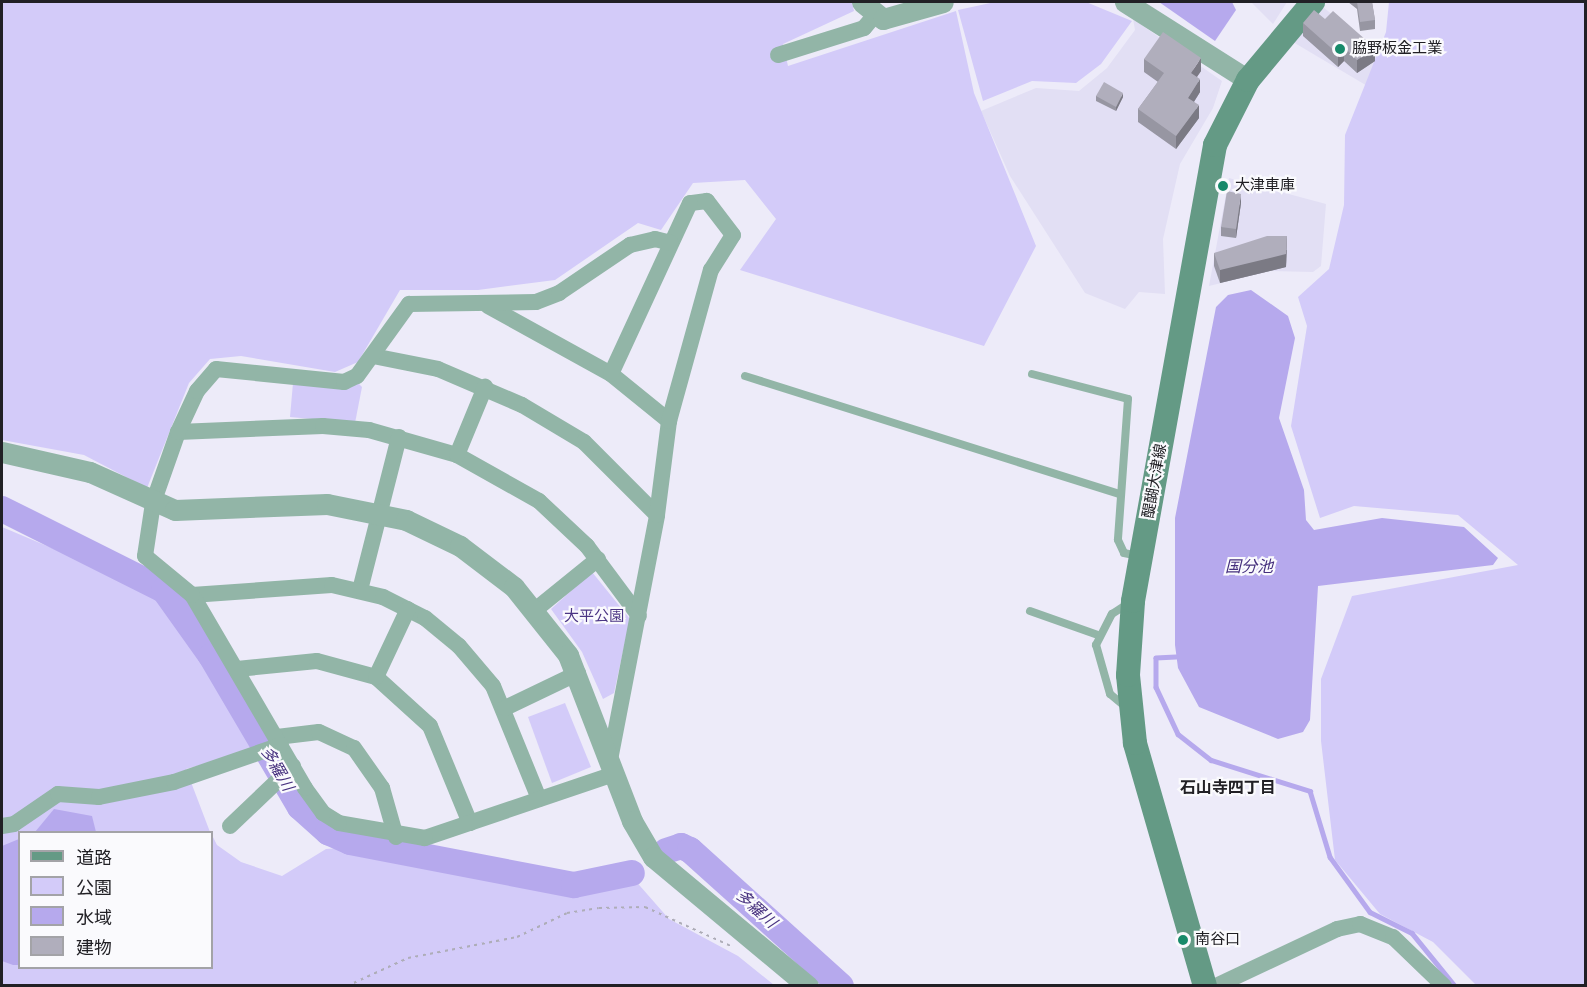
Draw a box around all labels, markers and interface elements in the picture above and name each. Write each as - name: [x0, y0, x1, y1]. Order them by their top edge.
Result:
- place label: 脇野板金工業: [1352, 40, 1442, 58]
- marker: 脇野板金工業: [1333, 42, 1347, 56]
- place label: 大津車庫: [1235, 177, 1295, 195]
- marker: 大津車庫: [1216, 179, 1230, 193]
- street label: 醍醐大津線: [1140, 443, 1170, 519]
- water label: 国分池: [1225, 557, 1273, 577]
- park label: 大平公園: [564, 608, 624, 626]
- water label: 多羅川: [257, 743, 297, 795]
- district label: 石山寺四丁目: [1180, 778, 1276, 798]
- legend: [18, 831, 213, 969]
- text: 道路: [76, 847, 112, 869]
- text: 公園: [76, 877, 112, 899]
- water label: 多羅川: [732, 886, 780, 932]
- text: 水域: [76, 907, 112, 929]
- place label: 南谷口: [1195, 931, 1240, 949]
- marker: 南谷口: [1176, 933, 1190, 947]
- text: 建物: [76, 937, 112, 959]

